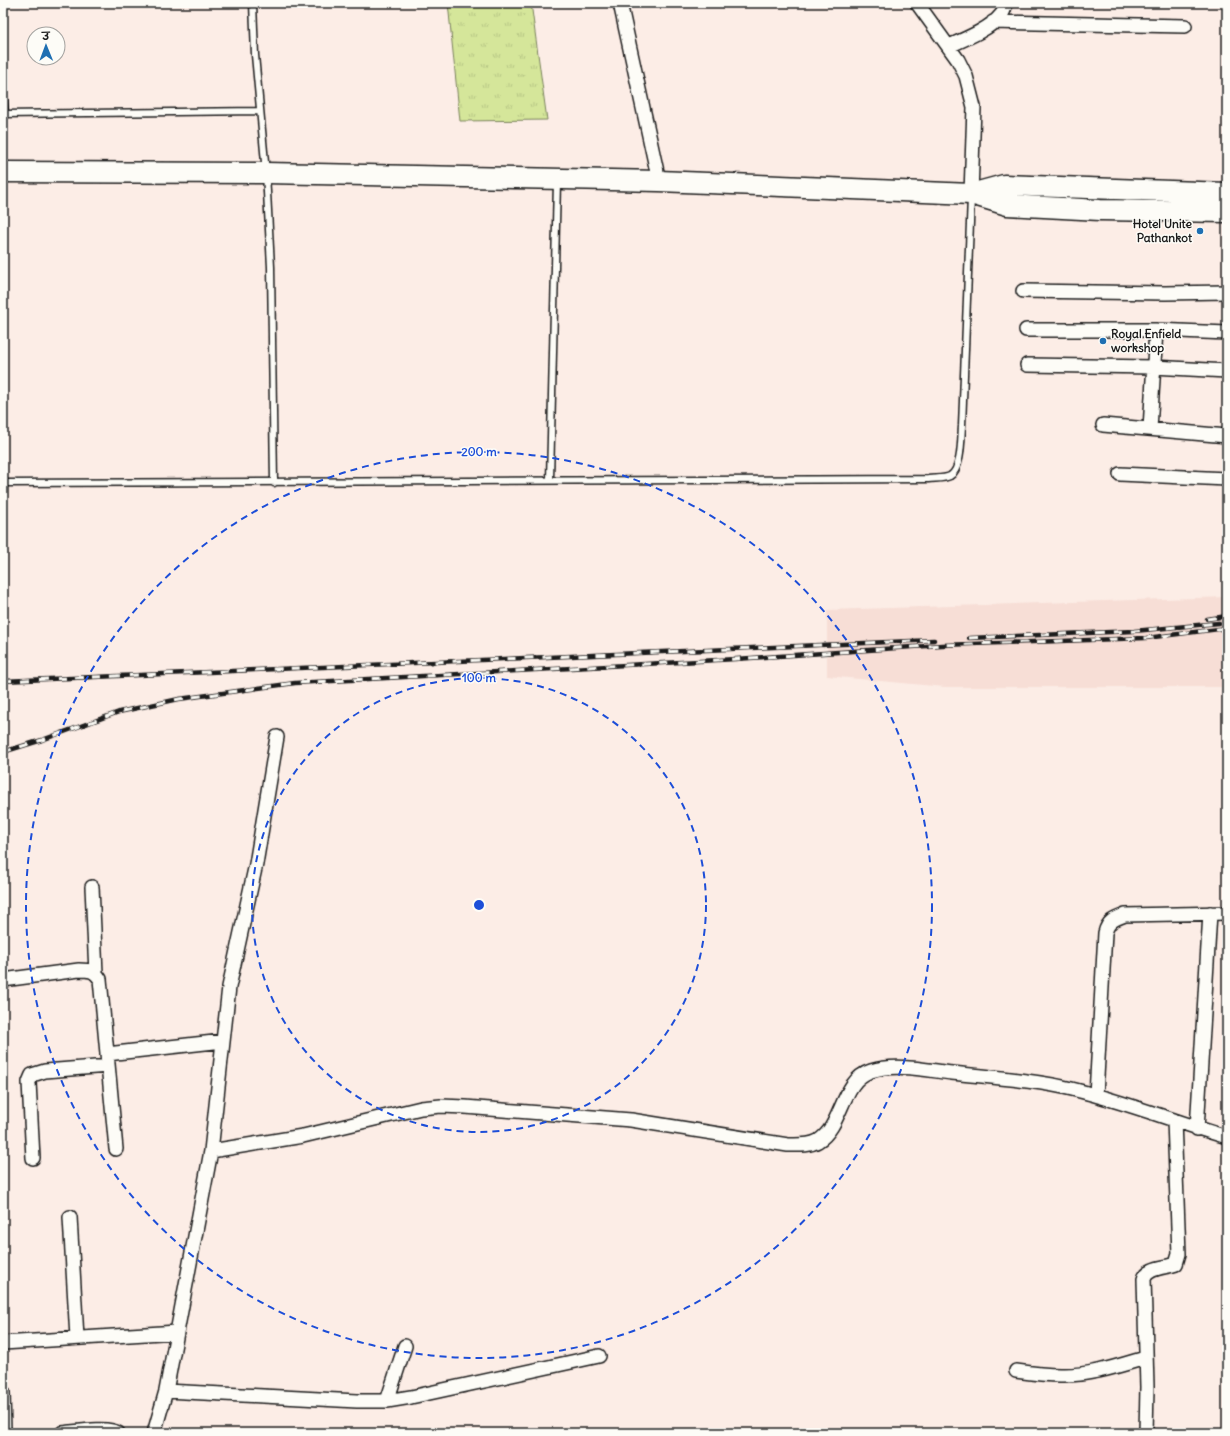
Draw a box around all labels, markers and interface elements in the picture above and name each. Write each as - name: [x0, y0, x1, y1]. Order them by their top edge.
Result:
- north arrow: [26, 26, 66, 66]
- text: उ: [41, 29, 51, 43]
- place label: Hotel Unite Pathankot: [1133, 216, 1193, 245]
- marker: Hotel Unite Pathankot: [1195, 226, 1205, 236]
- place label: Royal Enfield workshop: [1111, 326, 1181, 356]
- marker: Royal Enfield workshop: [1098, 336, 1108, 346]
- text: 200 m: [461, 444, 497, 459]
- text: 100 m: [462, 670, 496, 685]
- centre of rings: [472, 898, 486, 912]

